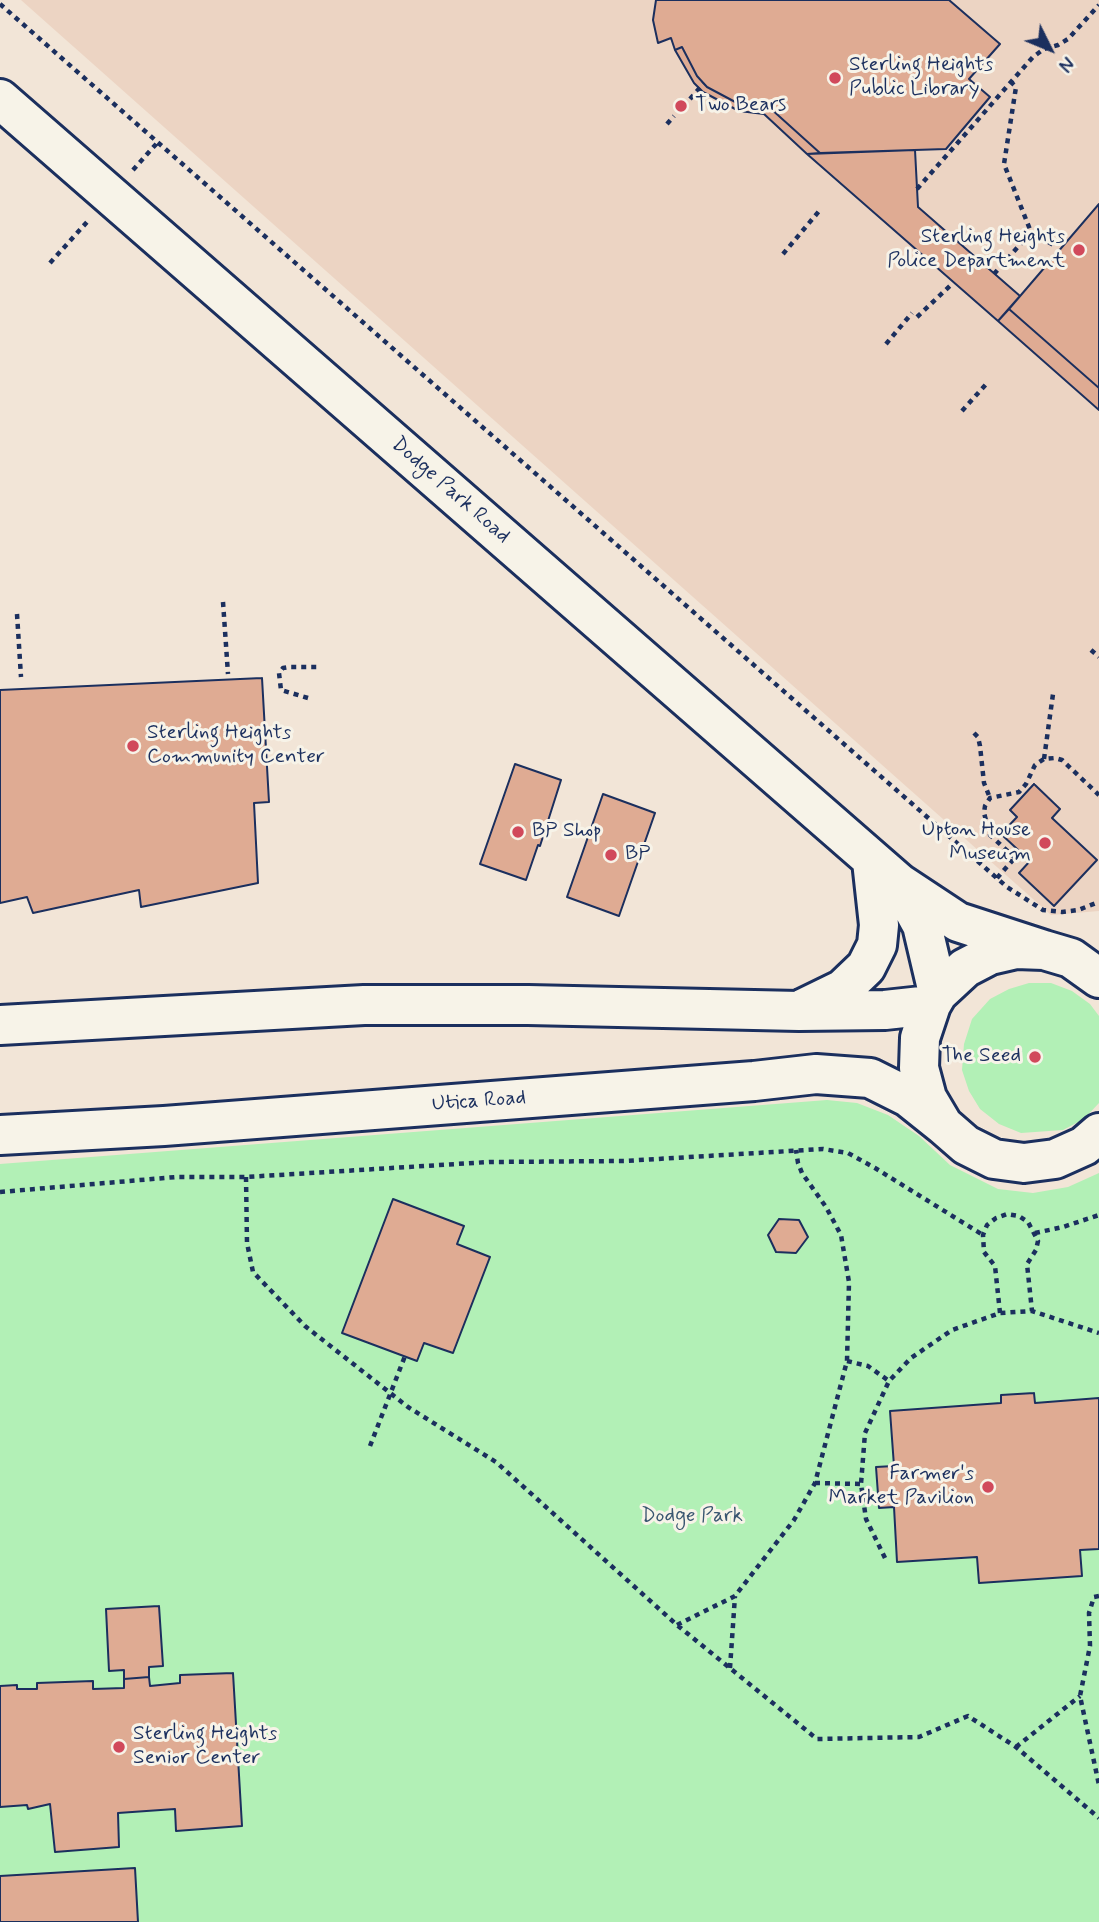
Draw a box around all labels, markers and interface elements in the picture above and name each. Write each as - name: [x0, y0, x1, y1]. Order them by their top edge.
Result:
- north arrow: [1015, 14, 1085, 84]
- text: N: [1052, 51, 1079, 77]
- place label: Sterling Heights Public Library: [849, 53, 993, 103]
- marker: Sterling Heights Public Library: [827, 70, 843, 86]
- place label: Two Bears: [695, 93, 786, 119]
- marker: Two Bears: [673, 98, 689, 114]
- place label: Sterling Heights Police Department: [887, 225, 1065, 275]
- marker: Sterling Heights Police Department: [1071, 242, 1087, 258]
- street label: Dodge Park Road: [385, 432, 515, 550]
- place label: Sterling Heights Community Center: [147, 721, 325, 771]
- marker: Sterling Heights Community Center: [125, 738, 141, 754]
- place label: Upton House Museum: [922, 818, 1031, 868]
- place label: BP Shop: [532, 819, 602, 845]
- marker: BP Shop: [510, 824, 526, 840]
- marker: Upton House Museum: [1037, 835, 1053, 851]
- place label: BP: [625, 842, 650, 868]
- marker: BP: [603, 847, 619, 863]
- place label: The Seed: [942, 1044, 1021, 1070]
- marker: The Seed: [1027, 1049, 1043, 1065]
- street label: Utica Road: [431, 1086, 527, 1118]
- place label: Farmer's Market Pavilion: [829, 1462, 974, 1512]
- marker: Farmer's Market Pavilion: [980, 1479, 996, 1495]
- park label: Dodge Park: [641, 1504, 743, 1530]
- place label: Sterling Heights Senior Center: [133, 1722, 277, 1772]
- marker: Sterling Heights Senior Center: [111, 1739, 127, 1755]

